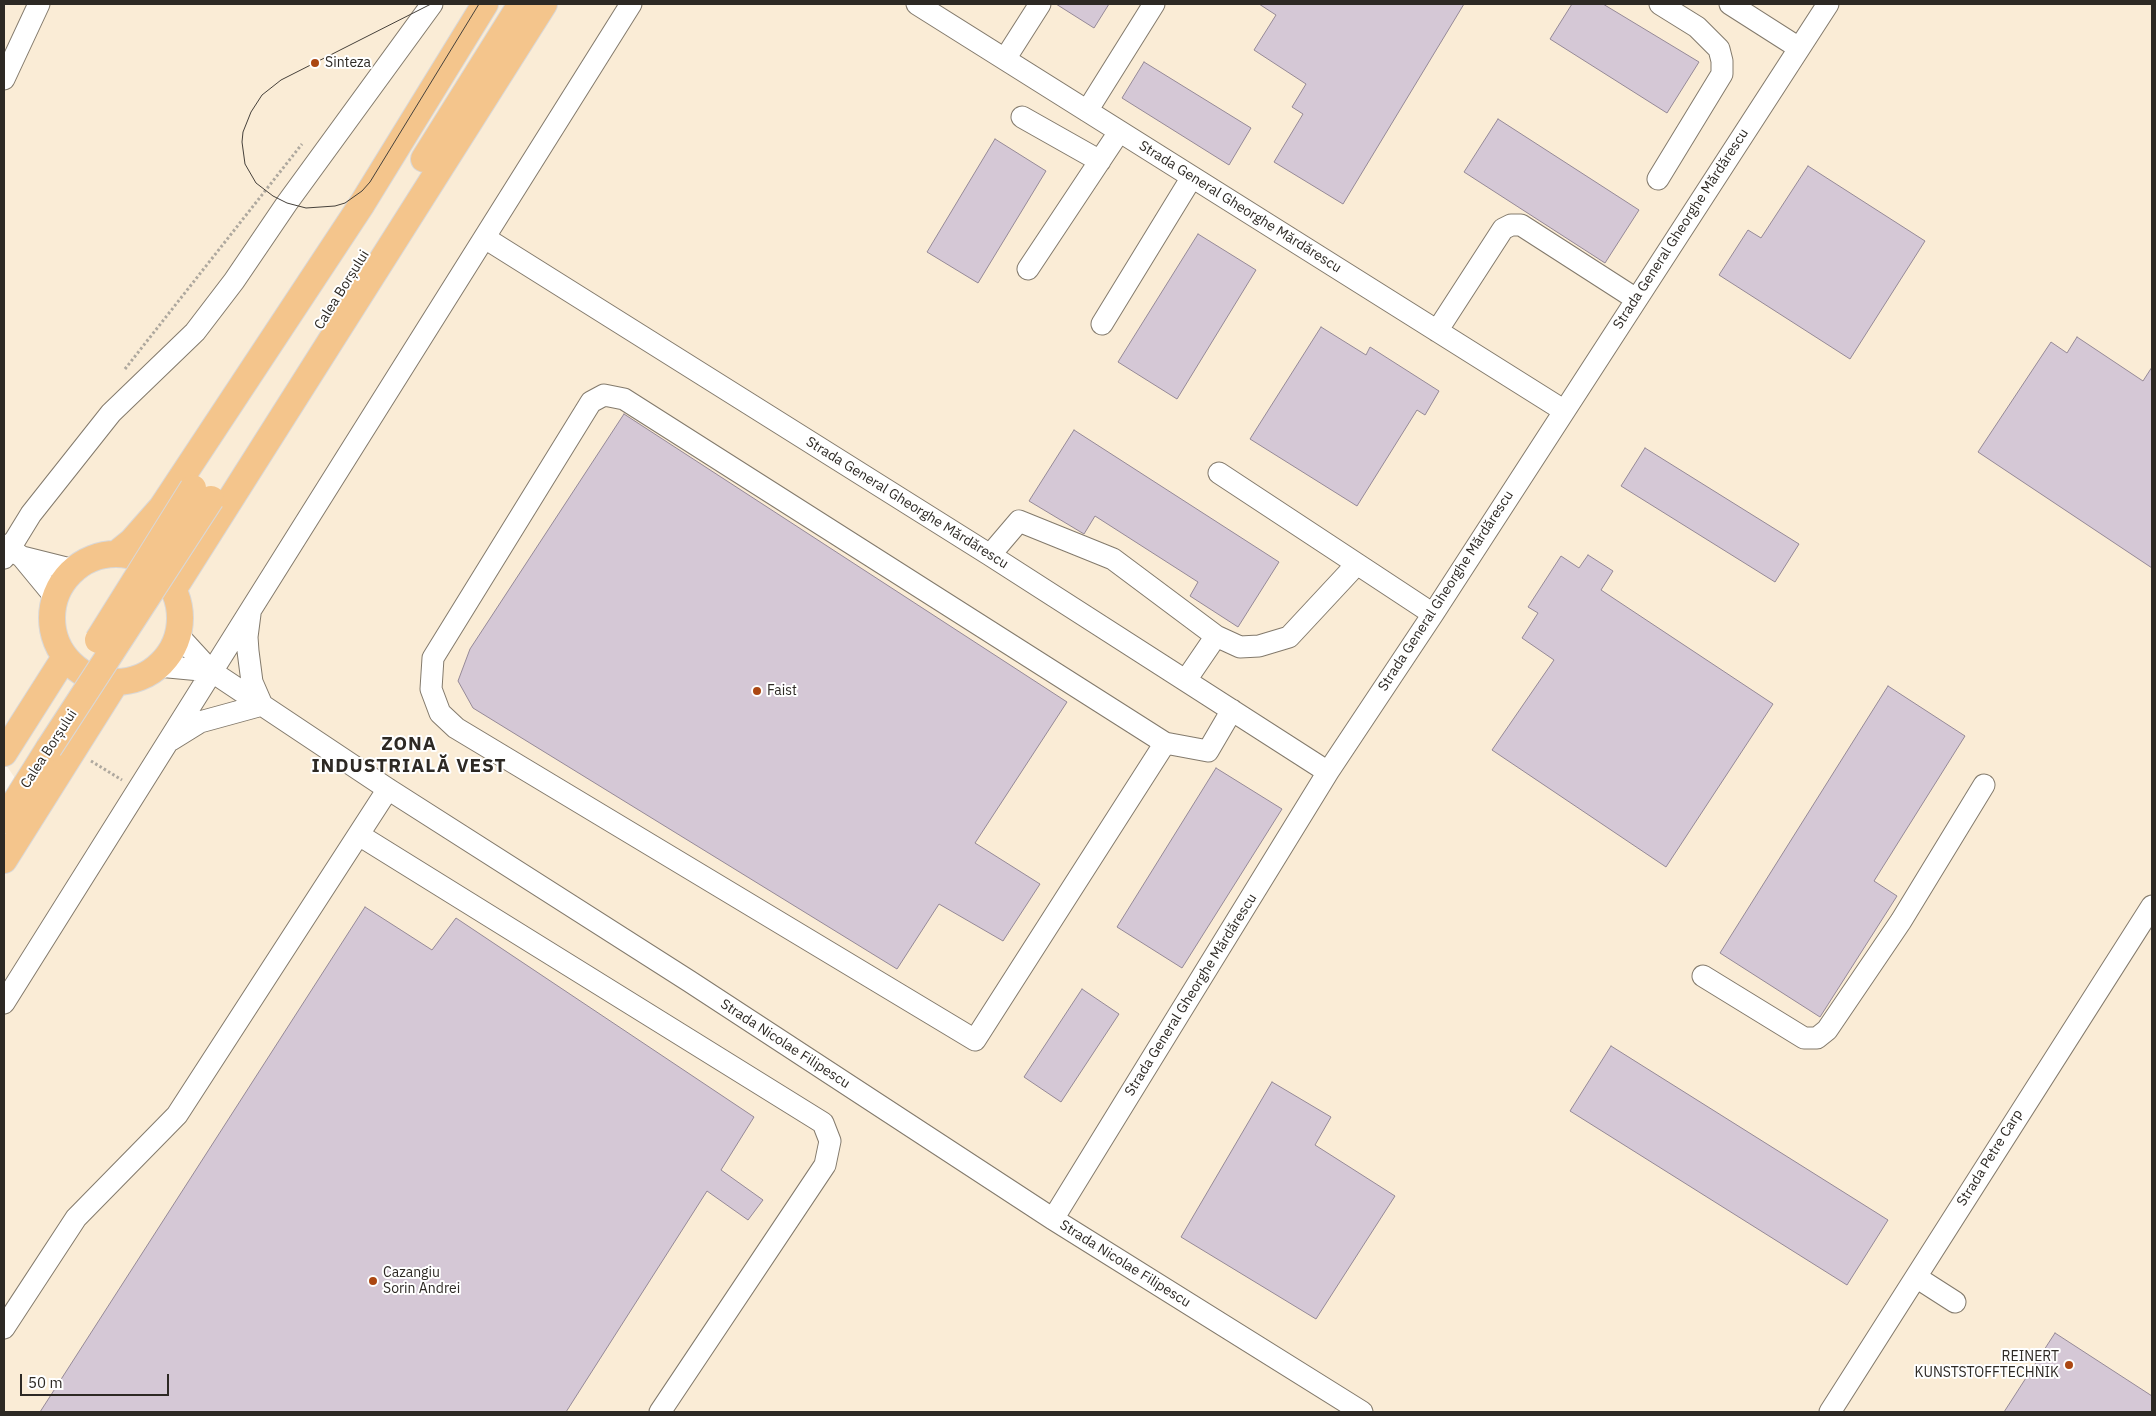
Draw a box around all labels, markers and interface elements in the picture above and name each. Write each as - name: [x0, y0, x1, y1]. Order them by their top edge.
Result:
- place label: Sinteza: [325, 55, 371, 71]
- marker: Sinteza: [309, 57, 321, 69]
- street label: Strada General Gheorghe Mărdărescu: [1610, 126, 1752, 332]
- street label: Strada General Gheorghe Mărdărescu: [1136, 137, 1344, 277]
- street label: Calea Borșului: [311, 247, 373, 333]
- street label: Strada General Gheorghe Mărdărescu: [803, 433, 1011, 573]
- street label: Strada General Gheorghe Mărdărescu: [1375, 488, 1517, 694]
- place label: Faist: [767, 683, 797, 699]
- marker: Faist: [751, 685, 763, 697]
- street label: Calea Borșului: [17, 706, 81, 792]
- district label: ZONA INDUSTRIALĂ VEST: [309, 734, 509, 778]
- street label: Strada General Gheorghe Mărdărescu: [1121, 891, 1261, 1099]
- street label: Strada Nicolae Filipescu: [717, 996, 853, 1092]
- street label: Strada Petre Carp: [1954, 1107, 2026, 1209]
- street label: Strada Nicolae Filipescu: [1056, 1217, 1194, 1311]
- place label: Cazangiu Sorin Andrei: [383, 1265, 460, 1298]
- marker: Cazangiu Sorin Andrei: [367, 1275, 379, 1287]
- place label: REINERT KUNSTSTOFFTECHNIK: [1915, 1349, 2059, 1381]
- marker: REINERT KUNSTSTOFFTECHNIK: [2063, 1359, 2075, 1371]
- scale bar: [22, 1364, 171, 1396]
- text: 50 m: [28, 1373, 63, 1392]

